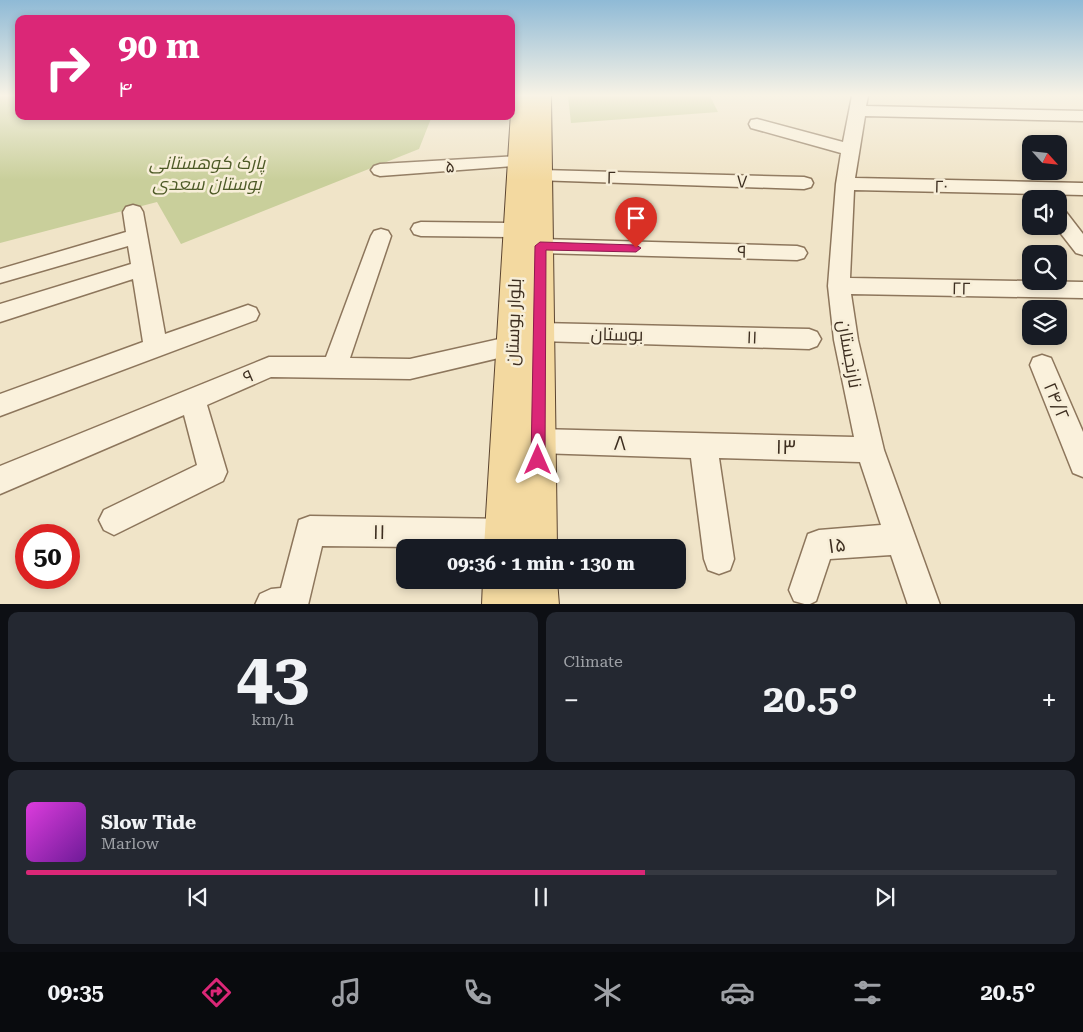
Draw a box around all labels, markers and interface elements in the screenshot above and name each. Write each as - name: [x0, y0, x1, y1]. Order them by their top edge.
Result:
- text: 90 m: [118, 26, 200, 67]
- icon: right: [35, 35, 100, 100]
- text: ۴: [118, 77, 133, 102]
- north arrow: [1022, 135, 1068, 180]
- map controls: [1022, 135, 1067, 345]
- park label: پارک کوهستانی بوستان سعدی: [149, 152, 266, 195]
- street label: ۵: [444, 155, 456, 177]
- street label: ۲: [606, 166, 616, 188]
- street label: ۷: [736, 170, 748, 192]
- street label: ۲۰: [934, 175, 948, 197]
- button: sound: [1022, 190, 1067, 235]
- pin: [615, 197, 657, 248]
- icon: arrive: [622, 204, 650, 232]
- street label: ۹: [737, 240, 747, 262]
- button: search: [1022, 245, 1067, 290]
- street label: ۲۲: [951, 277, 971, 299]
- street label: بلوار بوستان: [501, 278, 526, 366]
- button: layers: [1022, 300, 1067, 345]
- street label: نارنجستان: [833, 318, 866, 390]
- street label: بوستان: [590, 323, 644, 346]
- street label: ۱۱: [746, 326, 758, 348]
- street label: ۹: [240, 365, 256, 387]
- street label: ۲۴/۲: [1040, 379, 1074, 423]
- street label: ۸: [613, 431, 627, 455]
- position arrow: [511, 433, 563, 485]
- street label: ۱۳: [775, 435, 797, 459]
- street label: ۱۱: [372, 520, 386, 544]
- speed limit sign: 50: [15, 524, 80, 589]
- street label: ۱۵: [826, 532, 848, 558]
- text: 09:36 · 1 min · 130 m: [447, 552, 635, 575]
- text: 43: [236, 639, 309, 715]
- text: Climate: [564, 652, 623, 671]
- text: 20.5°: [763, 677, 858, 721]
- text: −: [564, 684, 579, 717]
- text: +: [1041, 684, 1057, 717]
- text: km/h: [251, 710, 294, 729]
- text: Slow Tide: [101, 811, 196, 834]
- text: Marlow: [101, 834, 159, 853]
- icon: previous: [184, 883, 212, 911]
- icon: pause: [527, 883, 555, 911]
- icon: next: [871, 883, 899, 911]
- icon: directions: [199, 975, 234, 1010]
- icon: music: [329, 975, 364, 1010]
- icon: phone: [460, 975, 495, 1010]
- icon: climate: [590, 975, 625, 1010]
- icon: car: [720, 975, 755, 1010]
- icon: filters: [850, 975, 885, 1010]
- text: 09:35: [48, 980, 104, 1005]
- text: 20.5°: [981, 980, 1035, 1005]

